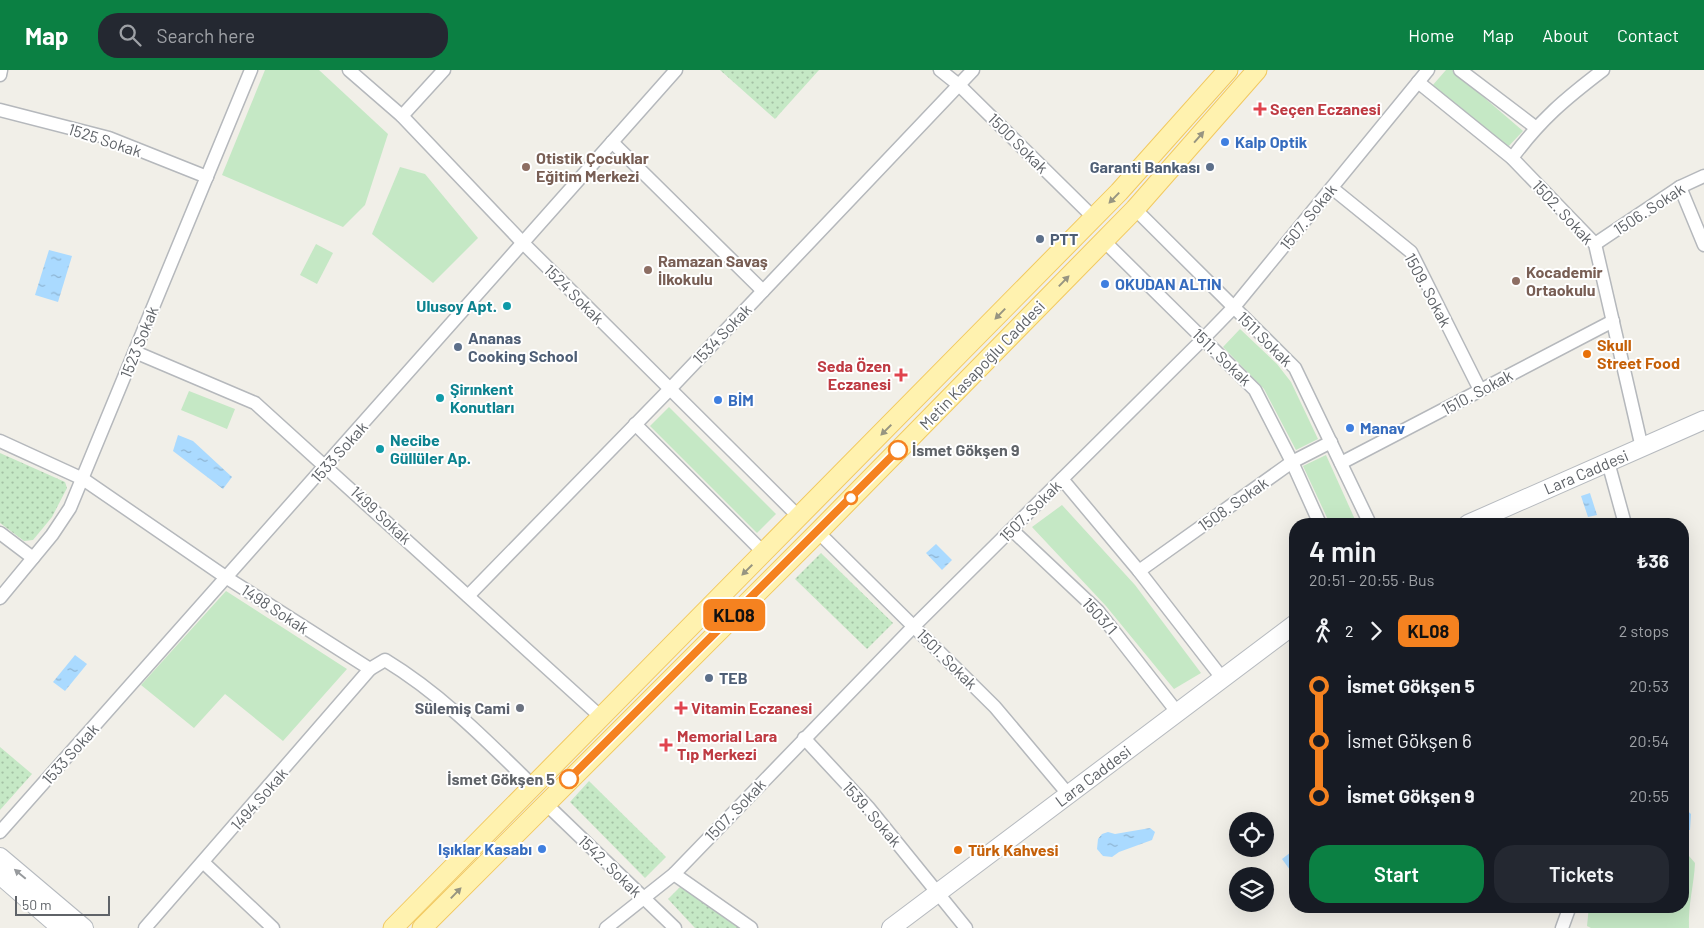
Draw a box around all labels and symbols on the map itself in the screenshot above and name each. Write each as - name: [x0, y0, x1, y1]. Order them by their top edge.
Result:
- place label: Seçen Eczanesi: [1270, 99, 1381, 118]
- marker: Seçen Eczanesi: [1254, 103, 1266, 115]
- street label: 1500 Sokak: [984, 109, 1052, 177]
- street label: 1525 Sokak: [66, 119, 144, 160]
- one-way arrow: [1193, 131, 1205, 143]
- place label: Kalp Optik: [1235, 132, 1308, 151]
- marker: Kalp Optik: [1219, 136, 1231, 148]
- place label: Otistik Çocuklar Eğitim Merkezi: [536, 148, 649, 185]
- place label: Garanti Bankası: [1090, 157, 1200, 176]
- marker: Otistik Çocuklar Eğitim Merkezi: [520, 161, 532, 173]
- marker: Garanti Bankası: [1204, 161, 1216, 173]
- street label: 1502. Sokak: [1529, 175, 1598, 248]
- street label: 1506. Sokak: [1610, 179, 1688, 239]
- street label: 1507. Sokak: [1275, 180, 1340, 254]
- one-way arrow: [1108, 192, 1120, 204]
- place label: PTT: [1050, 229, 1078, 248]
- marker: PTT: [1034, 233, 1046, 245]
- street label: 1509. Sokak: [1401, 250, 1456, 330]
- place label: Ramazan Savaş İlkokulu: [658, 251, 768, 288]
- street label: 1524 Sokak: [541, 260, 608, 327]
- place label: Kocademir Ortaokulu: [1526, 262, 1603, 299]
- marker: Ramazan Savaş İlkokulu: [642, 264, 654, 276]
- place label: OKUDAN ALTIN: [1115, 274, 1222, 293]
- marker: Kocademir Ortaokulu: [1510, 275, 1522, 287]
- one-way arrow: [1058, 276, 1070, 288]
- marker: OKUDAN ALTIN: [1099, 278, 1111, 290]
- place label: Ulusoy Apt.: [416, 296, 497, 315]
- street label: Metin Kasapoğlu Caddesi: [915, 296, 1048, 433]
- marker: Ulusoy Apt.: [501, 300, 513, 312]
- street label: 1534 Sokak: [688, 300, 755, 368]
- street label: 1523 Sokak: [116, 303, 162, 381]
- street label: 1511 Sokak: [1234, 307, 1297, 370]
- one-way arrow: [994, 308, 1006, 320]
- street label: 1511. Sokak: [1189, 324, 1256, 389]
- place label: Ananas Cooking School: [468, 328, 578, 365]
- place label: Skull Street Food: [1597, 335, 1680, 372]
- marker: Ananas Cooking School: [452, 341, 464, 353]
- marker: Skull Street Food: [1581, 348, 1593, 360]
- place label: Seda Özen Eczanesi: [817, 356, 891, 393]
- street label: 1510. Sokak: [1438, 365, 1516, 418]
- marker: Seda Özen Eczanesi: [895, 369, 907, 381]
- place label: Şirınkent Konutları: [450, 379, 514, 416]
- place label: BİM: [728, 390, 754, 409]
- marker: Şirınkent Konutları: [434, 392, 446, 404]
- marker: BİM: [712, 394, 724, 406]
- street label: 1533 Sokak: [306, 417, 371, 486]
- place label: Manav: [1360, 418, 1405, 437]
- marker: Manav: [1344, 422, 1356, 434]
- one-way arrow: [880, 423, 892, 435]
- place label: Necibe Güllüler Ap.: [390, 430, 471, 467]
- marker: İsmet Gökşen 9: [888, 440, 908, 460]
- place label: İsmet Gökşen 9: [912, 440, 1020, 459]
- marker: Necibe Güllüler Ap.: [374, 443, 386, 455]
- street label: Lara Caddesi: [1541, 445, 1631, 498]
- street label: 1508. Sokak: [1194, 473, 1271, 535]
- street label: 1507. Sokak: [995, 476, 1064, 545]
- street label: 1499 Sokak: [347, 482, 416, 548]
- unlabelled marker: [844, 491, 858, 505]
- one-way arrow: [741, 564, 753, 576]
- street label: 1498 Sokak: [238, 580, 312, 637]
- street label: 1503/1: [1079, 593, 1122, 638]
- line badge: KL08: [699, 599, 769, 631]
- street label: 1501. Sokak: [913, 624, 982, 693]
- place label: TEB: [719, 668, 748, 687]
- marker: TEB: [703, 672, 715, 684]
- place label: Sülemiş Cami: [415, 698, 510, 717]
- place label: Vitamin Eczanesi: [691, 698, 812, 717]
- marker: Sülemiş Cami: [514, 702, 526, 714]
- marker: Vitamin Eczanesi: [675, 702, 687, 714]
- street label: 1533 Sokak: [37, 719, 102, 788]
- place label: Memorial Lara Tıp Merkezi: [677, 726, 777, 763]
- marker: Memorial Lara Tıp Merkezi: [659, 738, 673, 752]
- street label: Lara Caddesi: [1051, 741, 1134, 810]
- street label: 1494 Sokak: [226, 763, 291, 834]
- place label: İsmet Gökşen 5: [447, 769, 555, 788]
- marker: İsmet Gökşen 5: [559, 769, 579, 789]
- street label: 1507. Sokak: [700, 774, 769, 845]
- street label: 1539. Sokak: [839, 777, 906, 850]
- street label: 1542. Sokak: [575, 831, 646, 901]
- place label: Işıklar Kasabı: [438, 839, 532, 858]
- place label: Türk Kahvesi: [968, 840, 1059, 859]
- marker: Işıklar Kasabı: [536, 843, 548, 855]
- marker: Türk Kahvesi: [952, 844, 964, 856]
- one-way arrow: [14, 868, 27, 879]
- one-way arrow: [450, 887, 462, 899]
- scale bar: [15, 893, 110, 916]

